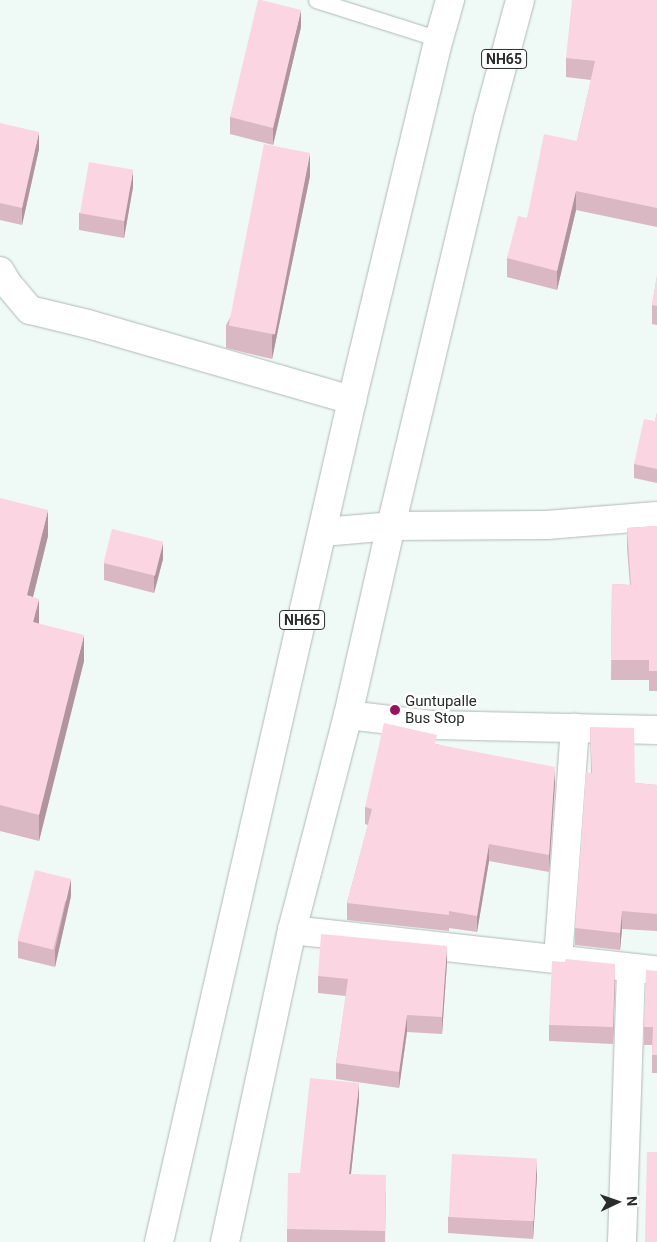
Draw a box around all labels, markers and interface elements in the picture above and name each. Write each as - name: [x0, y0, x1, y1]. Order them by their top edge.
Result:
- road number: NH65: [480, 48, 528, 70]
- road number: NH65: [278, 608, 326, 632]
- place label: Guntupalle Bus Stop: [405, 692, 477, 727]
- marker: Guntupalle Bus Stop: [389, 704, 401, 716]
- north arrow: [592, 1177, 642, 1227]
- text: N: [624, 1196, 640, 1207]

